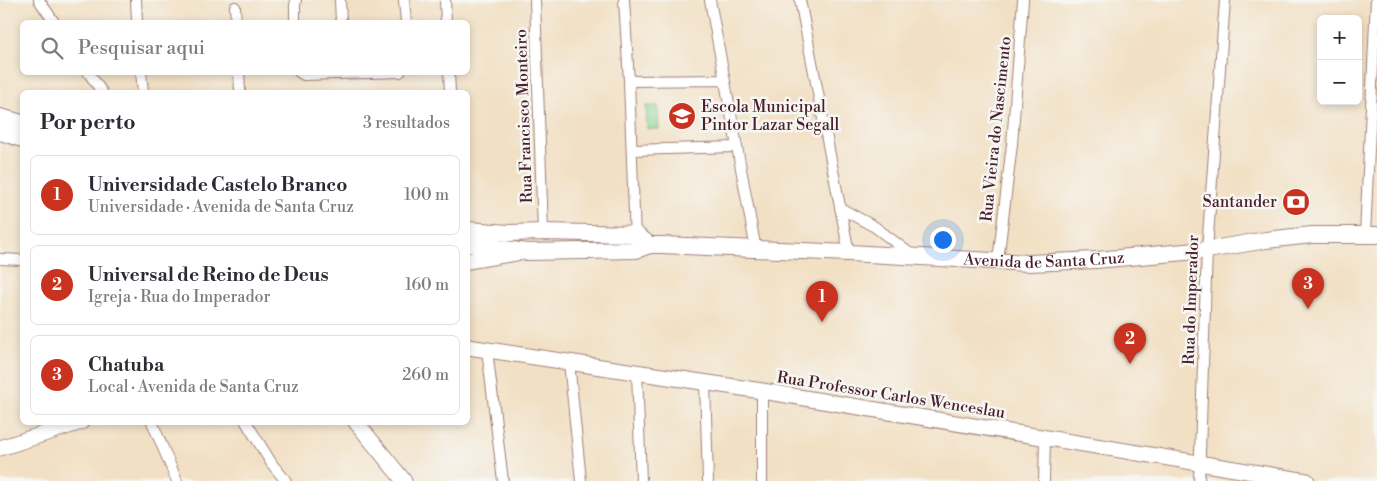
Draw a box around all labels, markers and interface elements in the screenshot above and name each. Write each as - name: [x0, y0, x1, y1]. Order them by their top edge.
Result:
- map controls: [1317, 15, 1362, 105]
- button: +: [1317, 15, 1362, 60]
- search box: [20, 20, 470, 75]
- street label: Rua Francisco Monteiro: [511, 28, 537, 203]
- icon: search: [38, 34, 66, 62]
- street label: Rua Vieira do Nascimento: [976, 35, 1016, 223]
- text: Pesquisar aqui: [78, 36, 205, 60]
- button: −: [1317, 60, 1362, 105]
- place label: Escola Municipal Pintor Lazar Segall: [701, 97, 839, 135]
- school or university icon: Escola Municipal Pintor Lazar Segall: [667, 101, 697, 131]
- text: Por perto: [40, 110, 136, 136]
- text: 3 resultados: [363, 113, 450, 133]
- text: Universidade Castelo Branco: [88, 173, 347, 197]
- text: 1: [53, 185, 61, 205]
- text: 100 m: [404, 185, 449, 205]
- bank icon: Santander: [1281, 187, 1311, 217]
- place label: Santander: [1203, 192, 1277, 212]
- text: Universidade · Avenida de Santa Cruz: [88, 197, 354, 217]
- your location: [930, 227, 956, 253]
- street label: Rua do Imperador: [1179, 234, 1203, 365]
- street label: Avenida de Santa Cruz: [962, 247, 1125, 273]
- text: Universal de Reino de Deus: [88, 263, 329, 287]
- pin: 3: [1292, 268, 1324, 309]
- text: 2: [52, 275, 62, 295]
- text: 160 m: [405, 275, 449, 295]
- pin: 1: [806, 281, 838, 322]
- text: Igreja · Rua do Imperador: [88, 287, 270, 307]
- pin: 2: [1114, 323, 1146, 364]
- text: Chatuba: [88, 353, 164, 377]
- text: 3: [52, 365, 62, 385]
- text: 260 m: [402, 365, 449, 385]
- street label: Rua Professor Carlos Wenceslau: [775, 367, 1007, 423]
- text: Local · Avenida de Santa Cruz: [88, 377, 299, 397]

